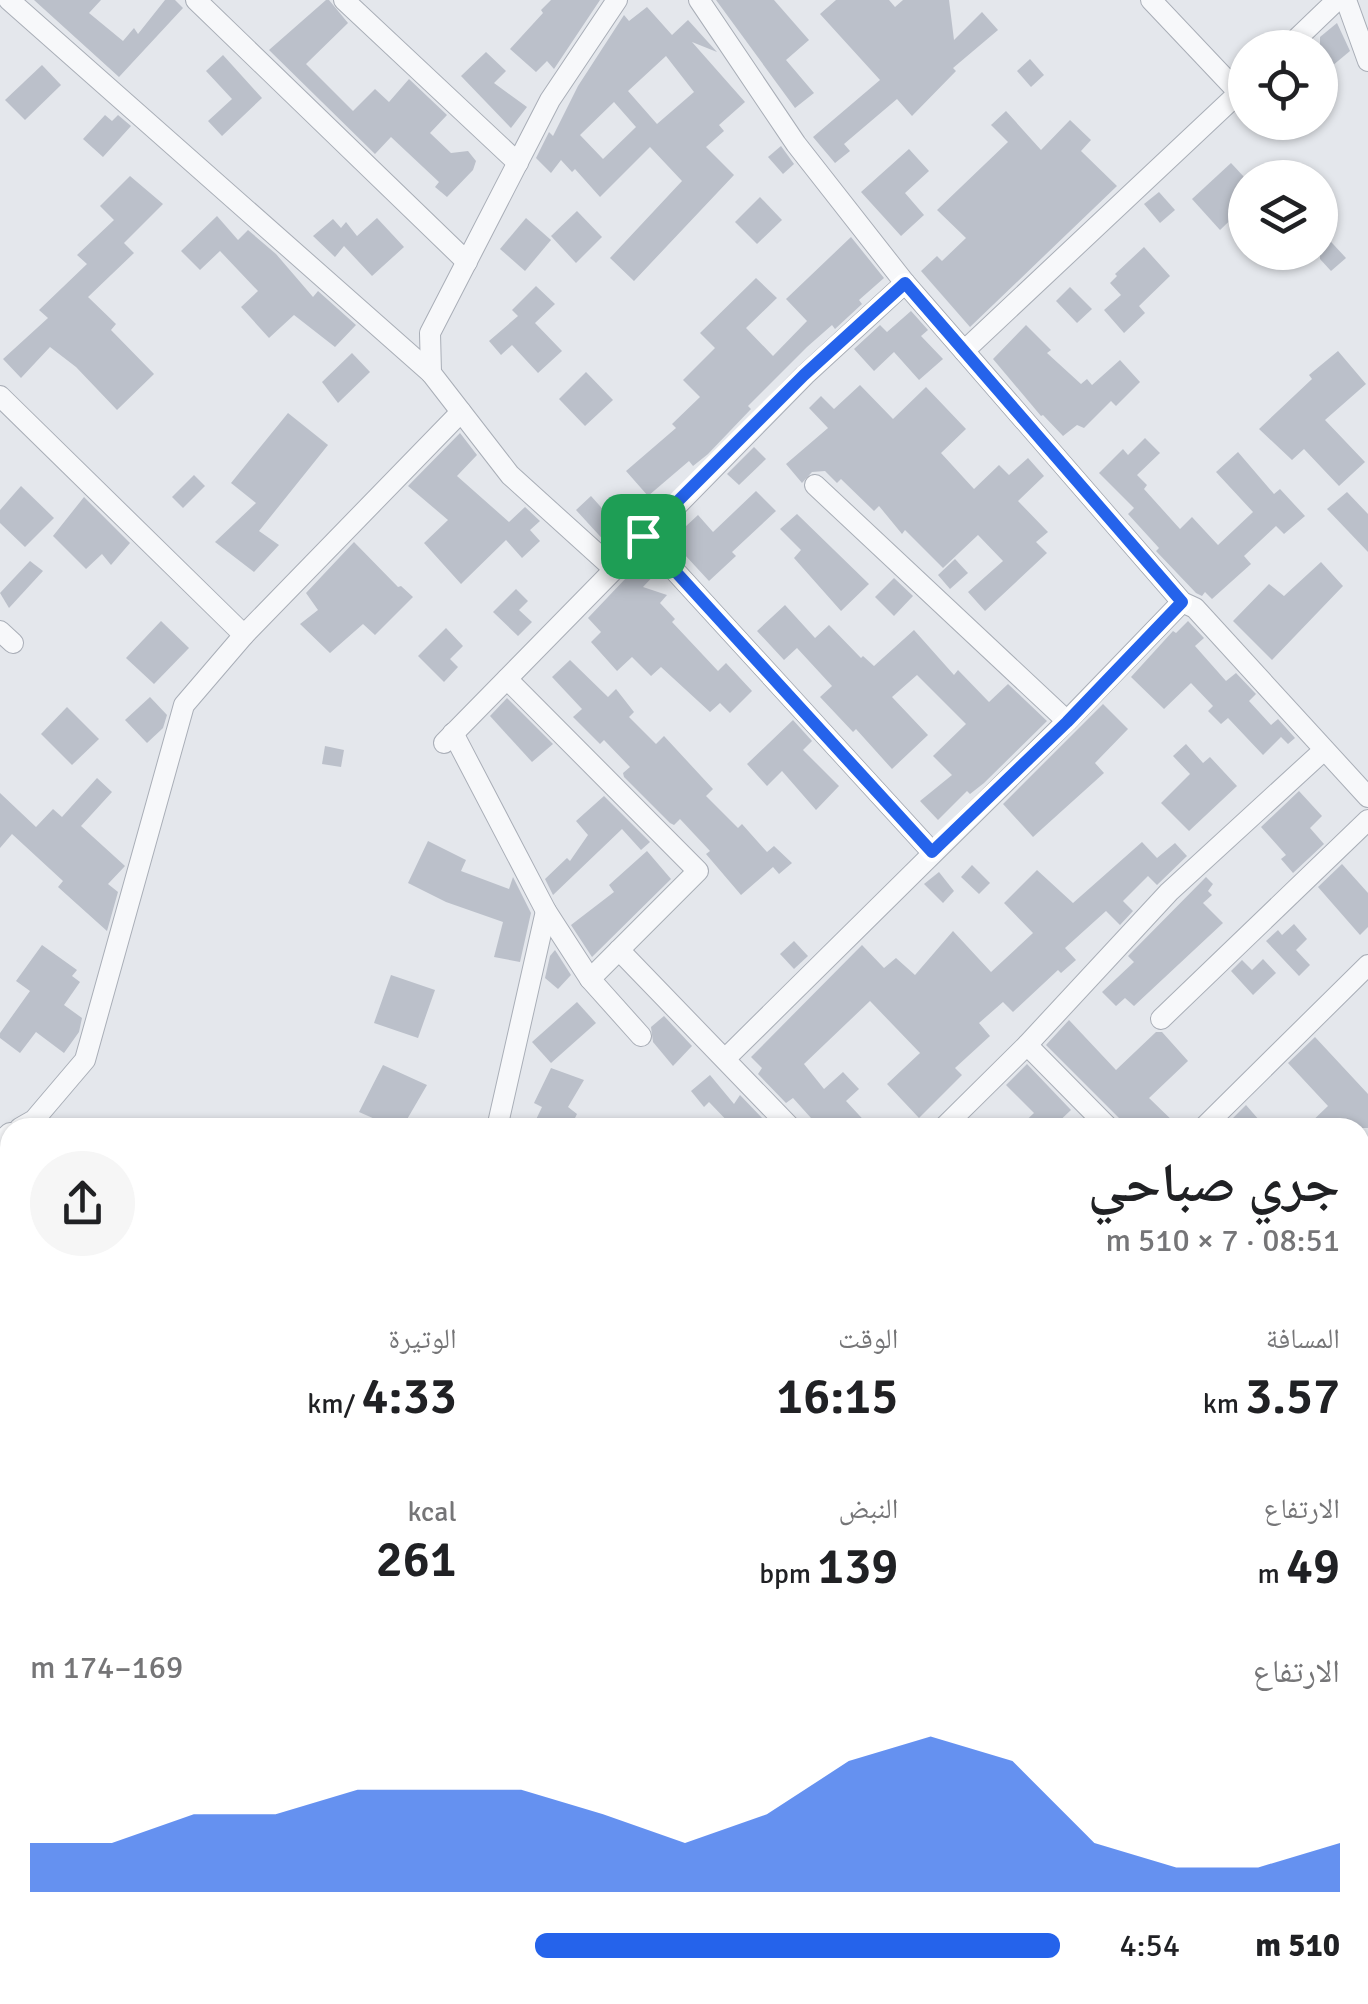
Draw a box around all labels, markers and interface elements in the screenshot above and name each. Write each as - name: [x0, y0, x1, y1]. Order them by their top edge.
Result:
- map controls: [1228, 30, 1338, 270]
- button: locate: [1228, 30, 1338, 140]
- button: layers: [1228, 160, 1338, 270]
- pin: [601, 494, 686, 579]
- icon: arrive: [616, 509, 671, 564]
- text: جري صباحي: [1088, 1149, 1340, 1217]
- button: share: [30, 1151, 135, 1256]
- text: 08:51 · 7 × 510 m: [1105, 1221, 1340, 1260]
- text: الوتيرة: [389, 1322, 457, 1356]
- text: الوقت: [838, 1322, 898, 1356]
- text: المسافة: [1266, 1322, 1340, 1356]
- text: 4:33: [362, 1366, 457, 1428]
- text: 16:15: [776, 1366, 898, 1428]
- text: 3.57: [1245, 1366, 1340, 1428]
- text: /km: [307, 1387, 362, 1421]
- text: km: [1203, 1387, 1245, 1421]
- text: النبض: [839, 1492, 898, 1526]
- text: الارتفاع: [1264, 1492, 1340, 1526]
- text: kcal: [408, 1495, 457, 1529]
- text: 261: [376, 1529, 457, 1591]
- text: 139: [817, 1536, 898, 1598]
- text: 49: [1286, 1536, 1340, 1598]
- text: bpm: [759, 1557, 817, 1591]
- text: m: [1257, 1557, 1286, 1591]
- text: 169–174 m: [30, 1648, 183, 1687]
- text: الارتفاع: [1253, 1652, 1340, 1691]
- text: 4:54: [1120, 1926, 1180, 1965]
- text: 510 m: [1255, 1926, 1340, 1965]

